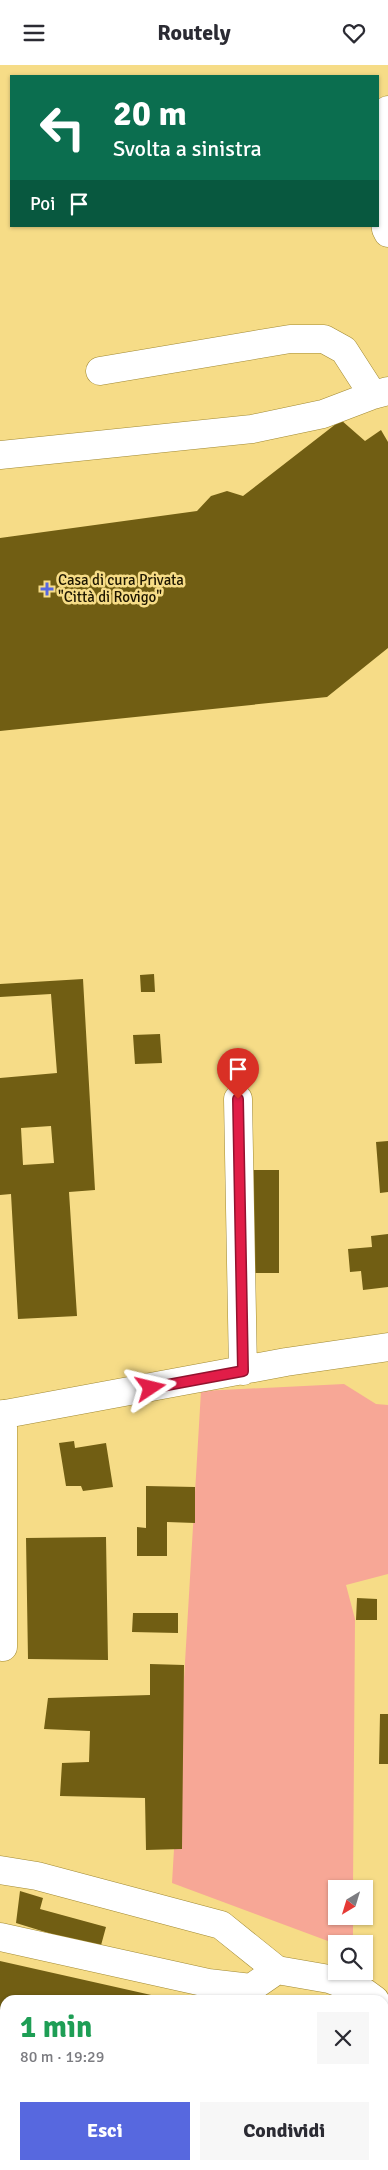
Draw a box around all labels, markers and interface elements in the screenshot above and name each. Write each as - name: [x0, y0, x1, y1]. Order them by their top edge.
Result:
- icon: menu: [20, 19, 48, 47]
- text: Routely: [157, 19, 231, 46]
- icon: heart: [340, 19, 368, 47]
- text: 20 m: [113, 92, 187, 135]
- icon: left: [30, 95, 95, 160]
- text: Svolta a sinistra: [113, 135, 262, 162]
- icon: arrive: [65, 190, 93, 218]
- text: Poi: [30, 192, 55, 216]
- place label: Casa di cura Privata "Città di Rovigo": [58, 571, 184, 606]
- marker: Casa di cura Privata "Città di Rovigo": [40, 582, 54, 596]
- pin: [217, 1048, 259, 1099]
- icon: arrive: [224, 1055, 252, 1083]
- position arrow: [124, 1361, 176, 1413]
- north arrow: [328, 1880, 372, 1925]
- map controls: [328, 1880, 373, 1980]
- button: search: [328, 1935, 373, 1980]
- text: 1 min: [20, 2009, 92, 2046]
- button: close: [317, 2012, 369, 2064]
- text: 80 m · 19:29: [20, 2047, 104, 2067]
- button: Esci: [20, 2102, 190, 2160]
- button: Condividi: [200, 2102, 369, 2160]

